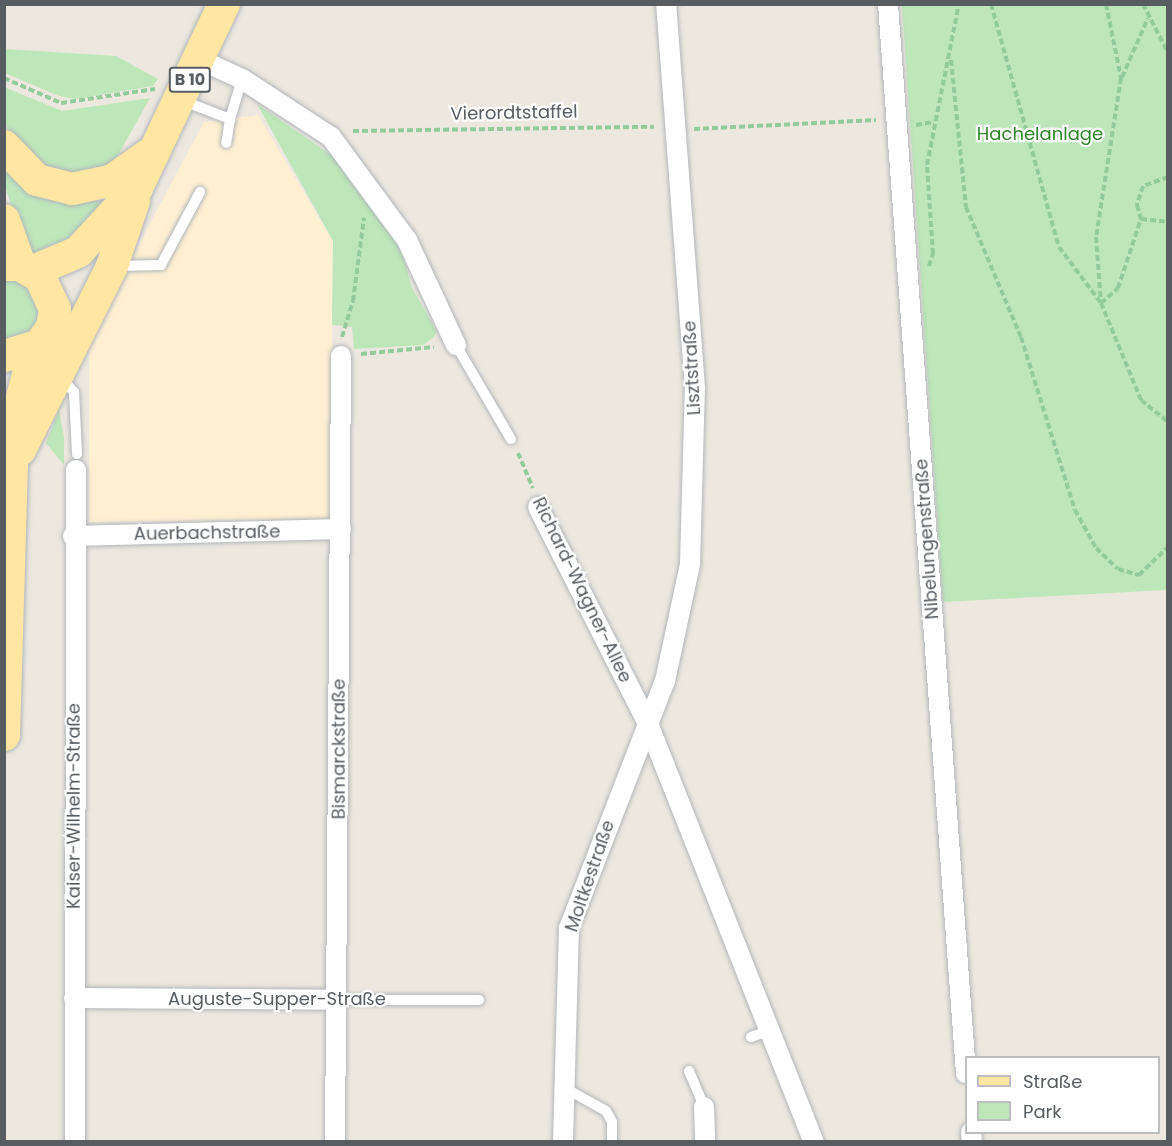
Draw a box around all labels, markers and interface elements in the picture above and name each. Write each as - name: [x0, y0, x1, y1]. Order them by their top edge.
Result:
- road number: B 10: [168, 67, 213, 93]
- street label: Vierordtstaffel: [450, 101, 578, 125]
- park label: Hachelanlage: [977, 123, 1103, 145]
- street label: Lisztstraße: [679, 320, 705, 416]
- street label: Nibelungenstraße: [911, 458, 943, 620]
- street label: Richard-Wagner-Allee: [528, 494, 636, 686]
- street label: Auerbachstraße: [134, 521, 280, 545]
- street label: Bismarckstraße: [328, 679, 350, 819]
- street label: Kaiser-Wilhelm-Straße: [63, 703, 85, 909]
- street label: Moltkestraße: [561, 817, 619, 935]
- street label: Auguste-Supper-Straße: [168, 988, 386, 1010]
- legend: [965, 1056, 1160, 1134]
- text: Straße: [1023, 1069, 1082, 1094]
- text: Park: [1023, 1099, 1062, 1124]

